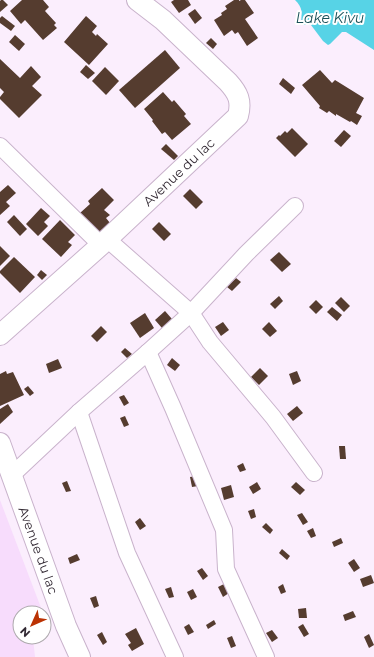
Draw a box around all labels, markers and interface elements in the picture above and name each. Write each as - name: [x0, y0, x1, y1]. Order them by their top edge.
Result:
- water label: Lake Kivu: [296, 9, 364, 27]
- street label: Avenue du lac: [140, 134, 218, 209]
- street label: Avenue du lac: [16, 504, 62, 596]
- north arrow: [12, 605, 52, 645]
- text: N: [17, 624, 33, 640]

